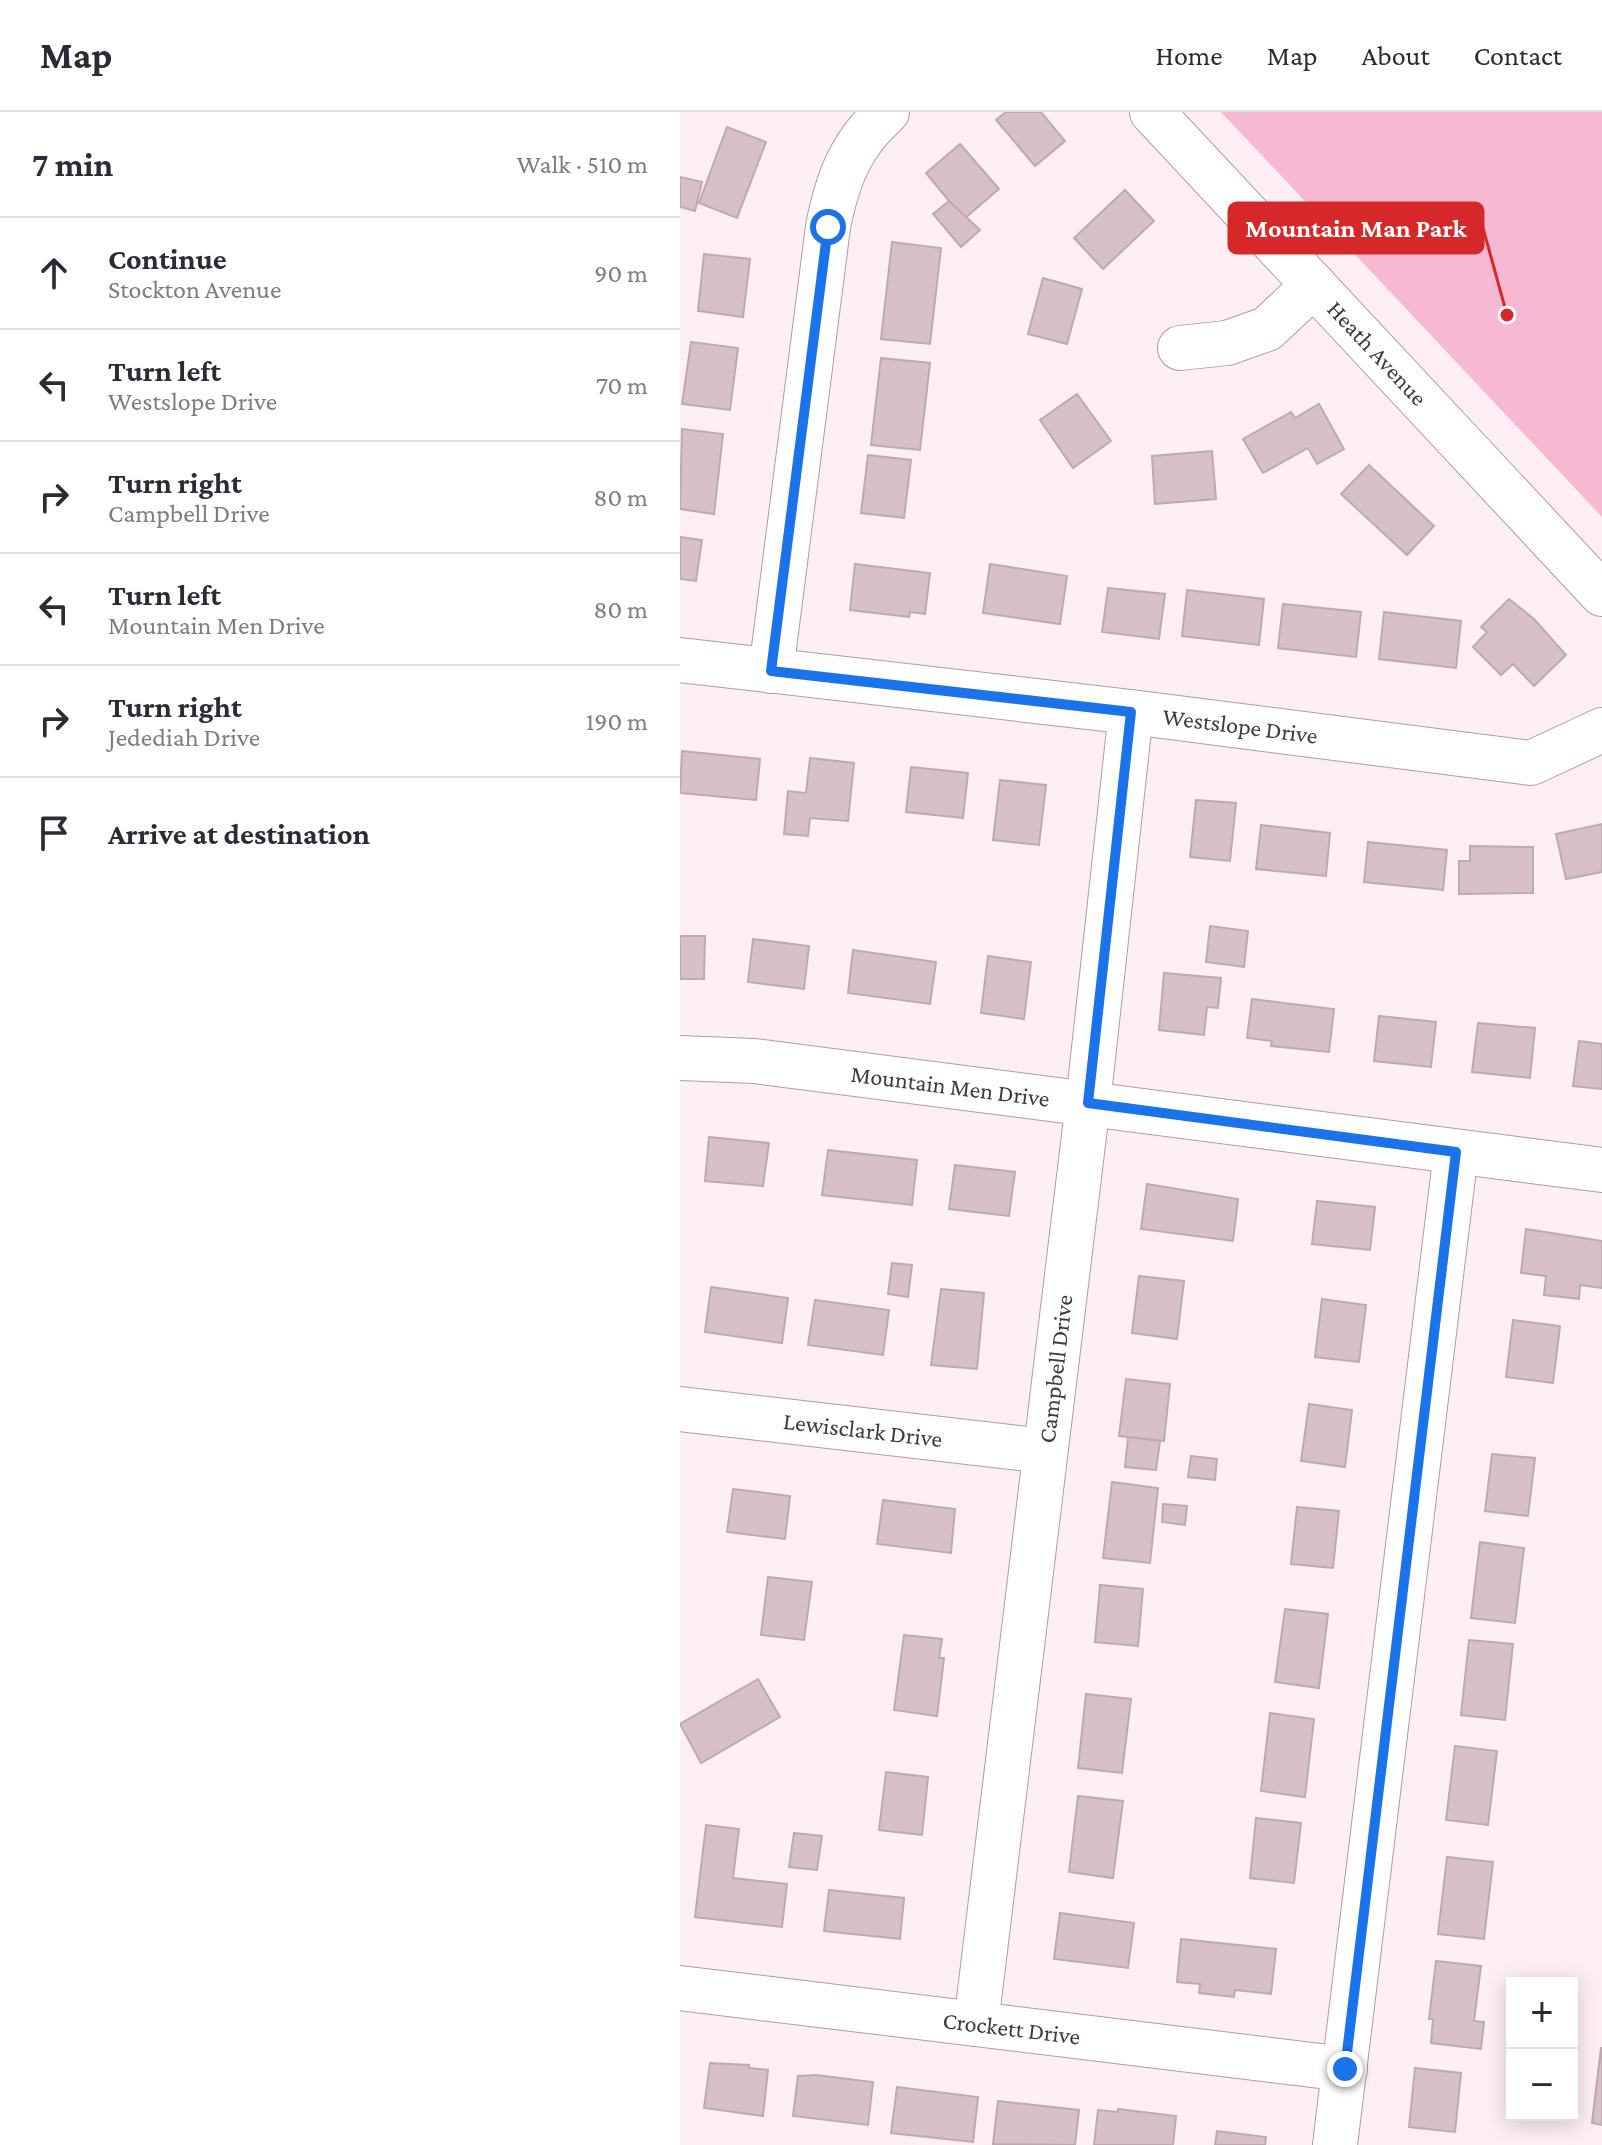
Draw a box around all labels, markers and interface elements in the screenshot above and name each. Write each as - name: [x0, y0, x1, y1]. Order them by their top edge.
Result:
- text: Map: [40, 34, 113, 76]
- text: Home: [1156, 40, 1223, 71]
- text: Map: [1267, 40, 1318, 71]
- text: About: [1362, 40, 1430, 71]
- text: Contact: [1474, 40, 1562, 71]
- text: 7 min: [32, 146, 113, 183]
- text: Walk · 510 m: [517, 150, 648, 179]
- callout: Mountain Man Park: [1229, 203, 1483, 253]
- route start: [810, 209, 846, 245]
- text: Mountain Man Park: [1245, 214, 1468, 243]
- text: Continue: [108, 242, 227, 275]
- icon: ahead: [32, 251, 76, 295]
- text: 90 m: [594, 259, 648, 288]
- text: Stockton Avenue: [108, 275, 281, 304]
- street label: Heath Avenue: [1322, 295, 1433, 411]
- text: Turn left: [108, 354, 221, 387]
- icon: left: [32, 363, 76, 407]
- text: 70 m: [596, 371, 648, 400]
- text: Westslope Drive: [108, 387, 277, 416]
- text: Turn right: [108, 466, 242, 499]
- icon: right: [32, 475, 76, 519]
- text: 80 m: [594, 483, 648, 512]
- text: Campbell Drive: [108, 499, 270, 528]
- text: Turn left: [108, 578, 221, 611]
- icon: left: [32, 587, 76, 631]
- text: 80 m: [594, 595, 648, 624]
- text: Mountain Men Drive: [108, 611, 325, 640]
- text: Turn right: [108, 690, 242, 723]
- icon: right: [32, 699, 76, 743]
- street label: Westslope Drive: [1161, 702, 1319, 749]
- text: 190 m: [586, 707, 648, 736]
- text: Jedediah Drive: [108, 723, 260, 752]
- icon: arrive: [32, 811, 76, 855]
- text: Arrive at destination: [108, 817, 370, 850]
- street label: Mountain Men Drive: [849, 1060, 1051, 1112]
- street label: Campbell Drive: [1033, 1293, 1078, 1444]
- street label: Lewisclark Drive: [782, 1407, 944, 1452]
- map controls: [1506, 1977, 1578, 2121]
- button: +: [1506, 1977, 1578, 2049]
- street label: Crockett Drive: [941, 2006, 1082, 2050]
- button: −: [1506, 2049, 1578, 2121]
- route end: [1327, 2051, 1363, 2087]

